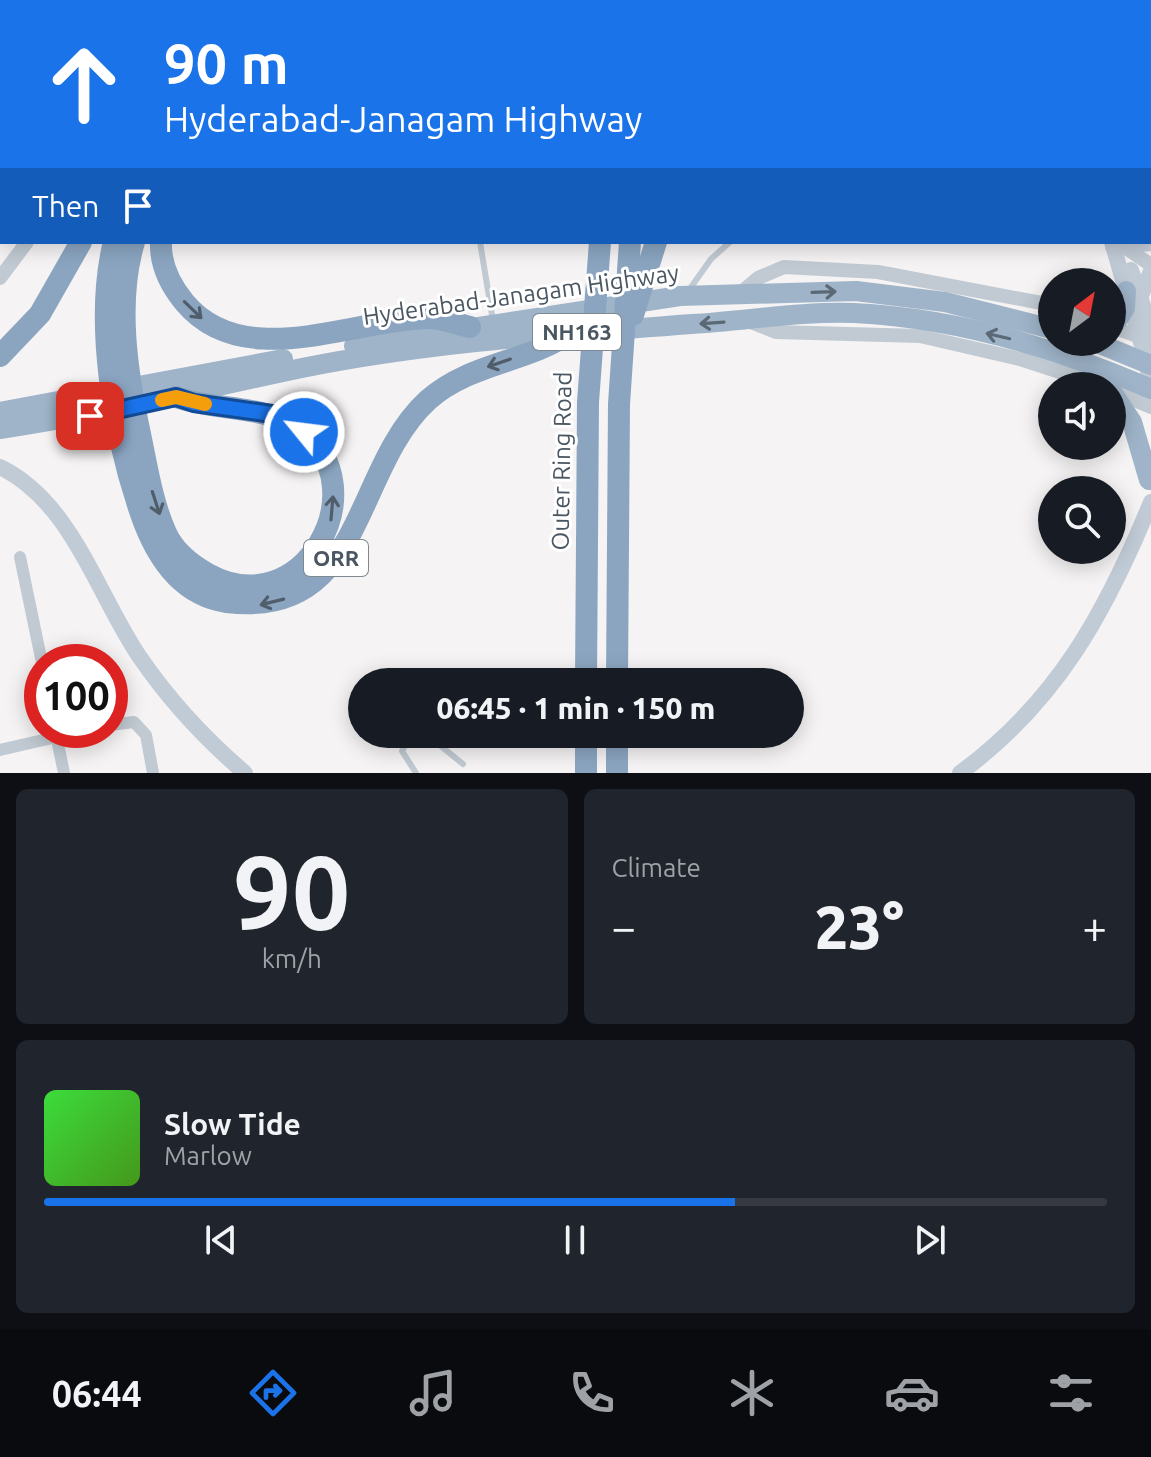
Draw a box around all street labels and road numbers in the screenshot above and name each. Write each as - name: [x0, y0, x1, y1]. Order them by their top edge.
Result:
- street label: Hyderabad-Janagam Highway: [361, 259, 681, 330]
- road number: NH163: [533, 314, 621, 350]
- street label: Outer Ring Road: [546, 371, 577, 551]
- road number: ORR: [304, 540, 368, 576]

